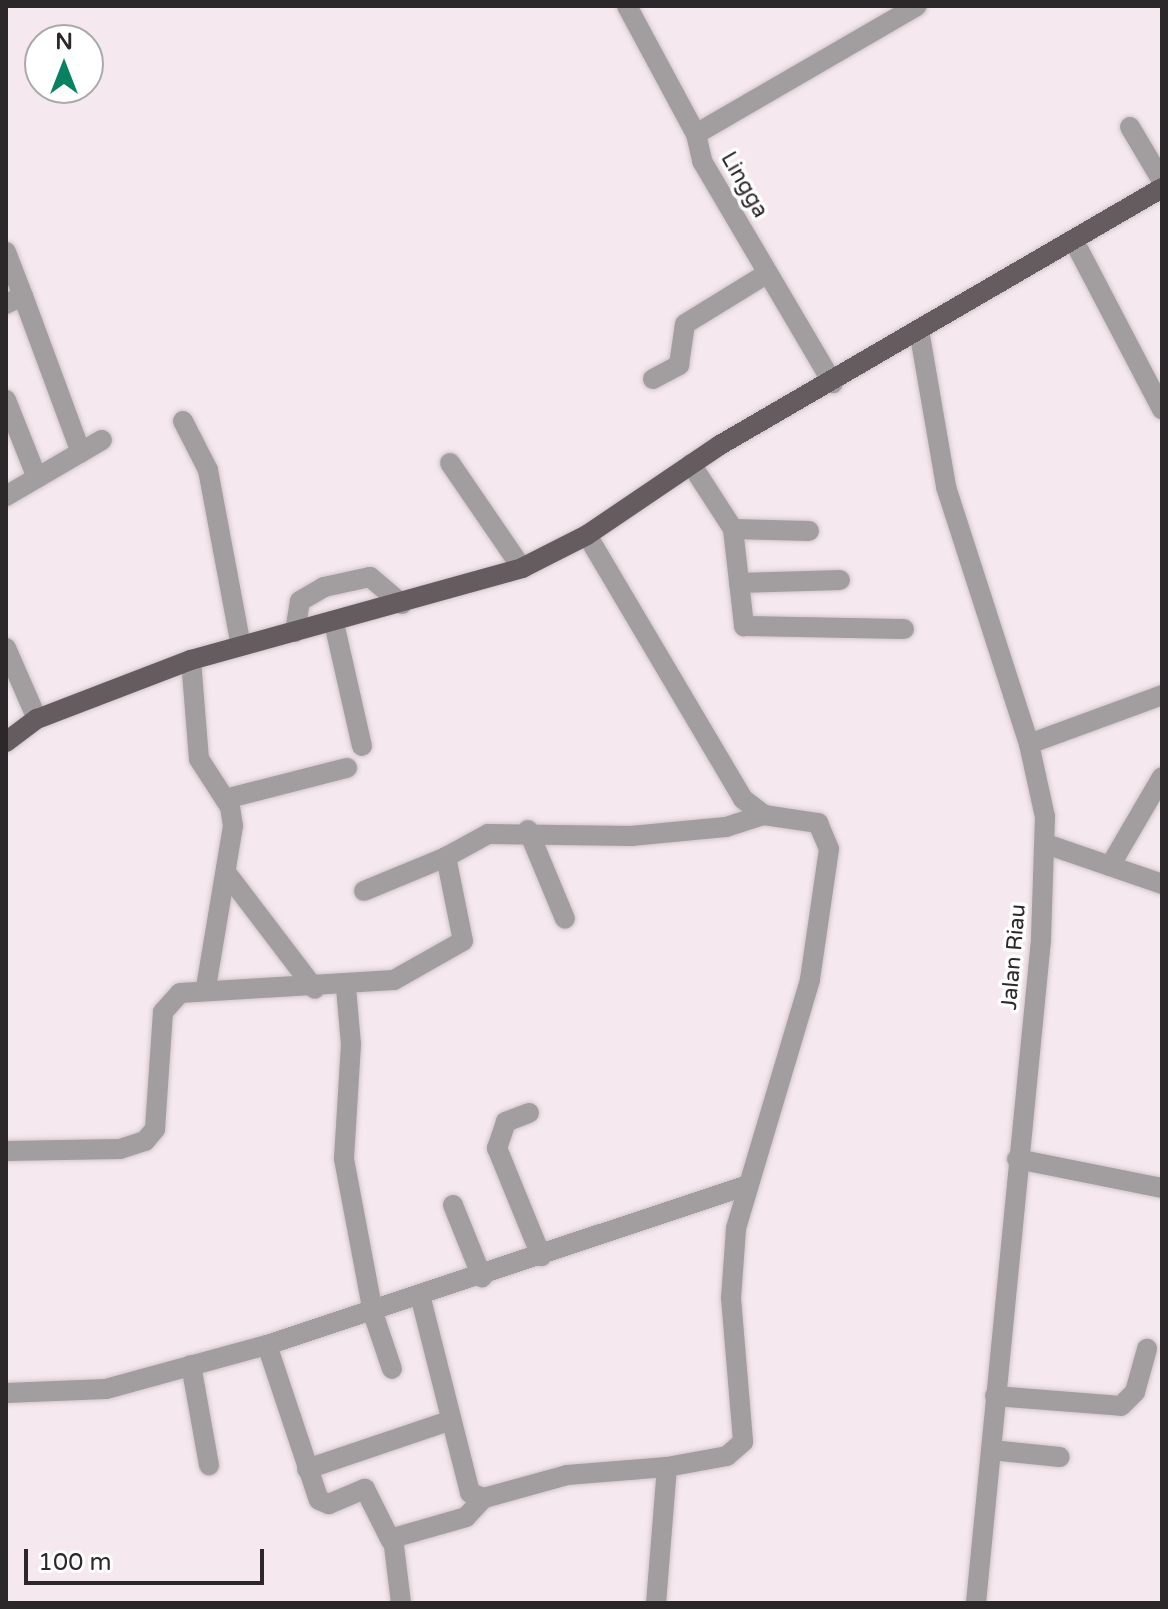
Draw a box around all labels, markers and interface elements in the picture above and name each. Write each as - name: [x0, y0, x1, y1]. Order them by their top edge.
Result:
- north arrow: [24, 24, 104, 104]
- text: N: [55, 29, 73, 55]
- street label: Lingga: [715, 147, 773, 223]
- street label: Jalan Riau: [996, 903, 1032, 1011]
- scale bar: [28, 1533, 268, 1583]
- text: 100 m: [38, 1548, 112, 1577]

